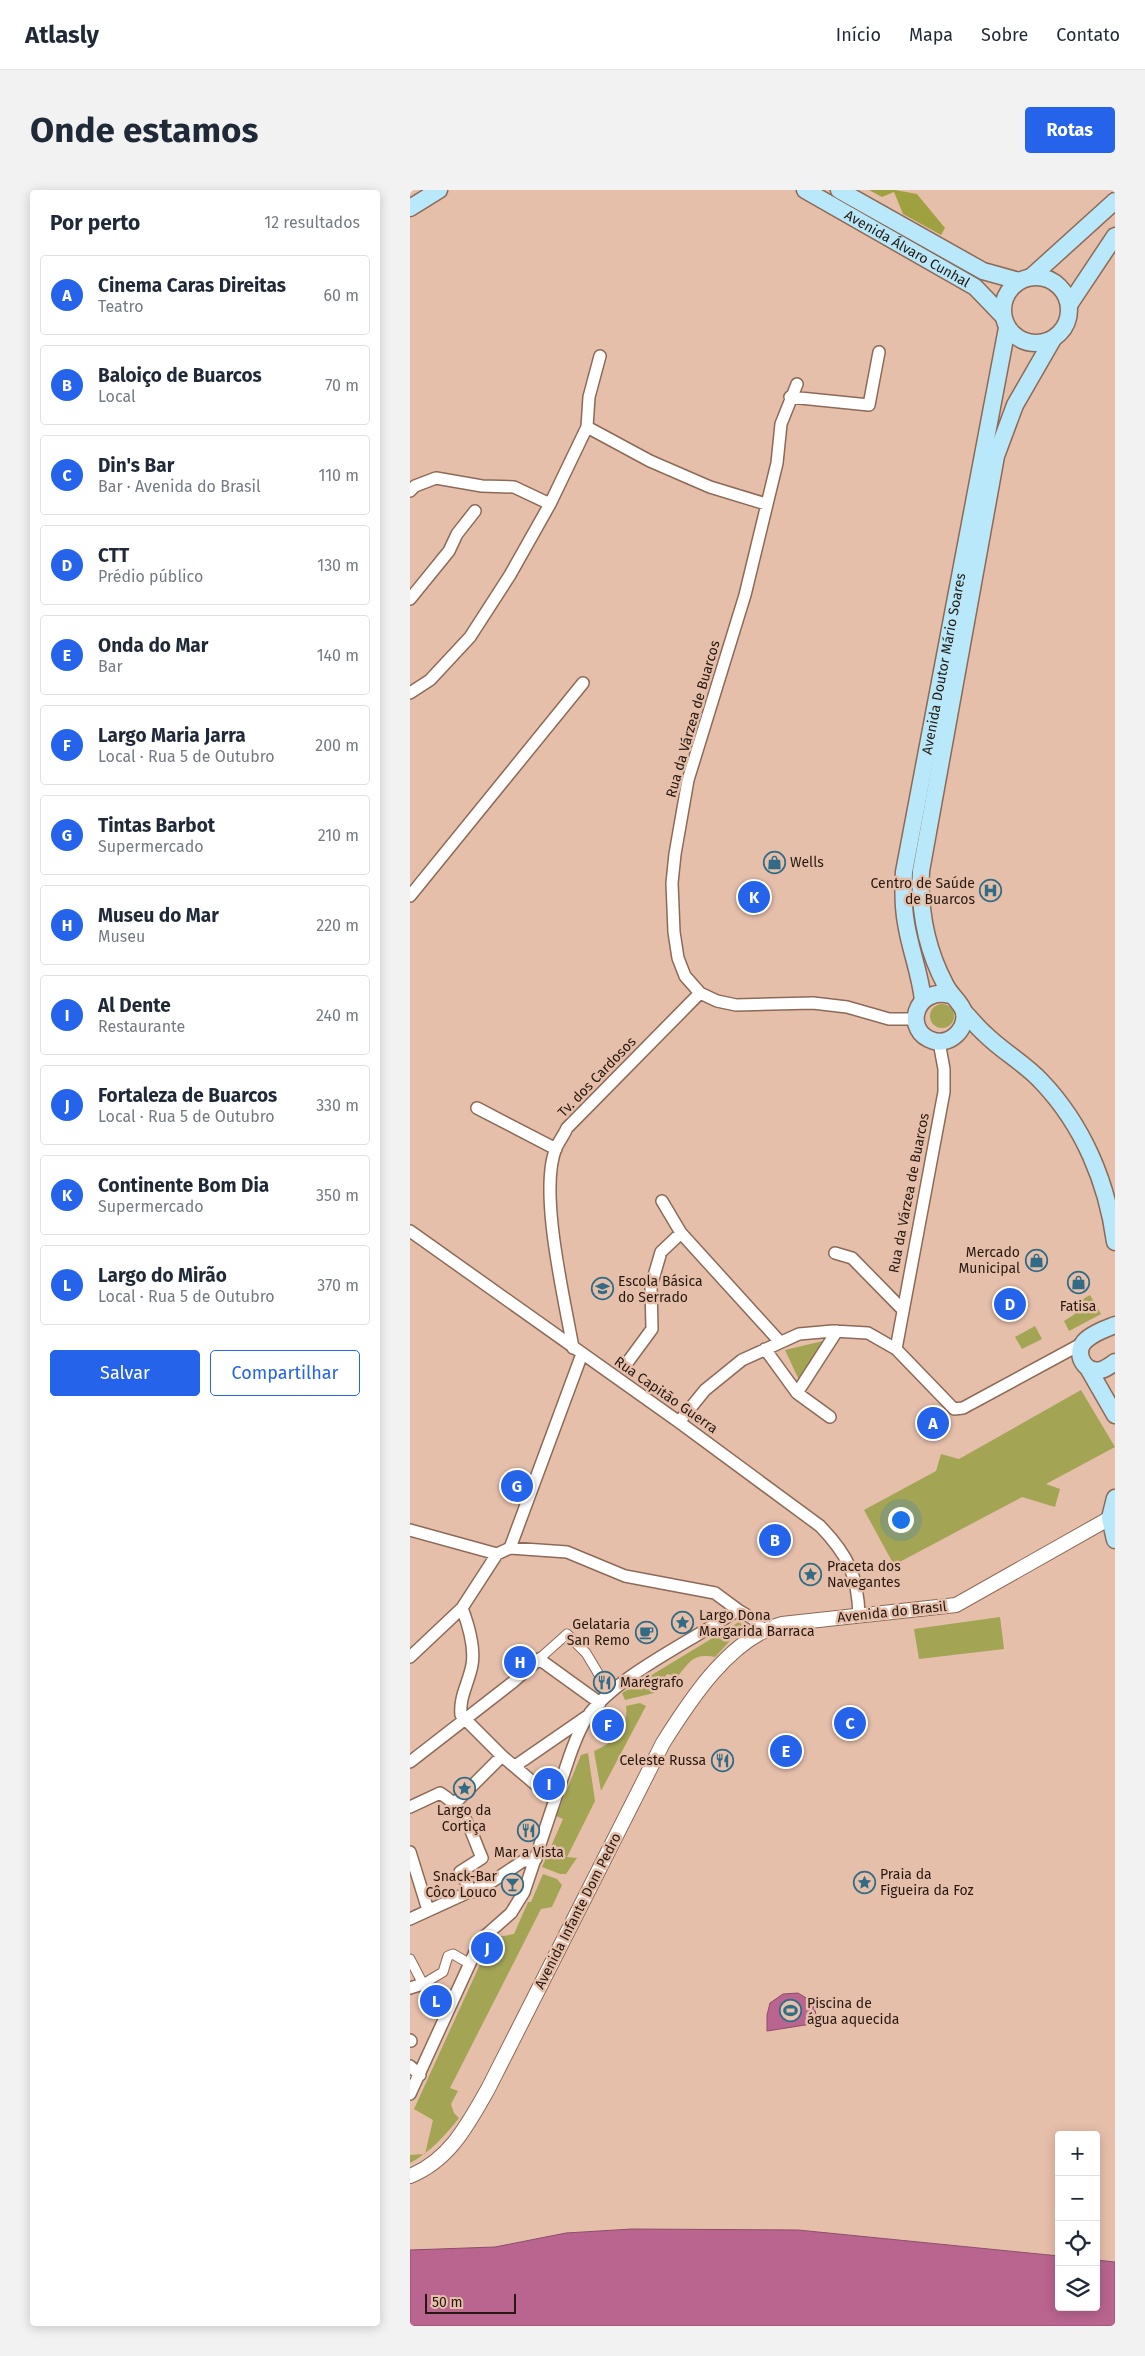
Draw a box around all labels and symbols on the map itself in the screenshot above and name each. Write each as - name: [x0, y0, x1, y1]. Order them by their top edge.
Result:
- street label: Avenida Álvaro Cunhal: [842, 206, 973, 291]
- street label: Avenida Doutor Mário Soares: [918, 571, 969, 756]
- street label: Rua da Várzea de Buarcos: [662, 638, 724, 800]
- shop icon: Wells: [762, 850, 786, 874]
- place label: Wells: [790, 854, 824, 871]
- place label: Centro de Saúde de Buarcos: [871, 875, 975, 908]
- pin: K: [738, 878, 770, 916]
- hospital icon: Centro de Saúde de Buarcos: [979, 879, 1003, 903]
- street label: Tv. dos Cardosos: [554, 1033, 640, 1121]
- street label: Rua da Várzea de Buarcos: [885, 1111, 933, 1274]
- place label: Mercado Municipal: [958, 1244, 1020, 1277]
- shop icon: Mercado Municipal: [1024, 1248, 1048, 1272]
- shop icon: Fatisa: [1066, 1271, 1090, 1295]
- place label: Escola Básica do Serrado: [618, 1273, 703, 1306]
- school or university icon: Escola Básica do Serrado: [590, 1277, 614, 1301]
- pin: D: [994, 1285, 1026, 1323]
- place label: Fatisa: [1060, 1298, 1096, 1315]
- street label: Rua Capitão Guerra: [611, 1353, 721, 1437]
- pin: A: [917, 1404, 949, 1442]
- pin: G: [501, 1467, 533, 1505]
- your location: [888, 1507, 914, 1533]
- pin: B: [759, 1521, 791, 1559]
- place label: Praceta dos Navegantes: [827, 1558, 901, 1591]
- place icon: Praceta dos Navegantes: [799, 1562, 823, 1586]
- street label: Avenida do Brasil: [836, 1598, 948, 1626]
- place label: Largo Dona Margarida Barraca: [699, 1607, 815, 1640]
- place icon: Largo Dona Margarida Barraca: [671, 1611, 695, 1635]
- place label: Gelataria San Remo: [567, 1616, 630, 1649]
- cafe icon: Gelataria San Remo: [634, 1620, 658, 1644]
- pin: H: [504, 1643, 536, 1681]
- restaurant icon: Marégrafo: [592, 1670, 616, 1694]
- place label: Marégrafo: [620, 1674, 684, 1691]
- pin: C: [834, 1704, 866, 1742]
- pin: F: [592, 1706, 624, 1744]
- pin: E: [770, 1732, 802, 1770]
- restaurant icon: Celeste Russa: [710, 1748, 734, 1772]
- place label: Celeste Russa: [619, 1752, 706, 1769]
- pin: I: [533, 1765, 565, 1803]
- place icon: Largo da Cortiça: [452, 1776, 476, 1800]
- place label: Largo da Cortiça: [437, 1802, 491, 1835]
- restaurant icon: Mar a Vista: [517, 1818, 541, 1842]
- street label: Avenida Infante Dom Pedro: [531, 1830, 625, 1992]
- place label: Mar a Vista: [494, 1844, 564, 1861]
- place label: Praia da Figueira da Foz: [880, 1866, 974, 1899]
- place label: Snack-Bar Côco Louco: [425, 1868, 498, 1901]
- place icon: Praia da Figueira da Foz: [852, 1870, 876, 1894]
- bar icon: Snack-Bar Côco Louco: [501, 1872, 525, 1896]
- pin: J: [471, 1929, 503, 1967]
- pin: L: [420, 1982, 452, 2020]
- place label: Piscina de água aquecida: [807, 1995, 899, 2028]
- sports icon: Piscina de água aquecida: [779, 1999, 803, 2023]
- scale bar: [425, 2291, 516, 2314]

